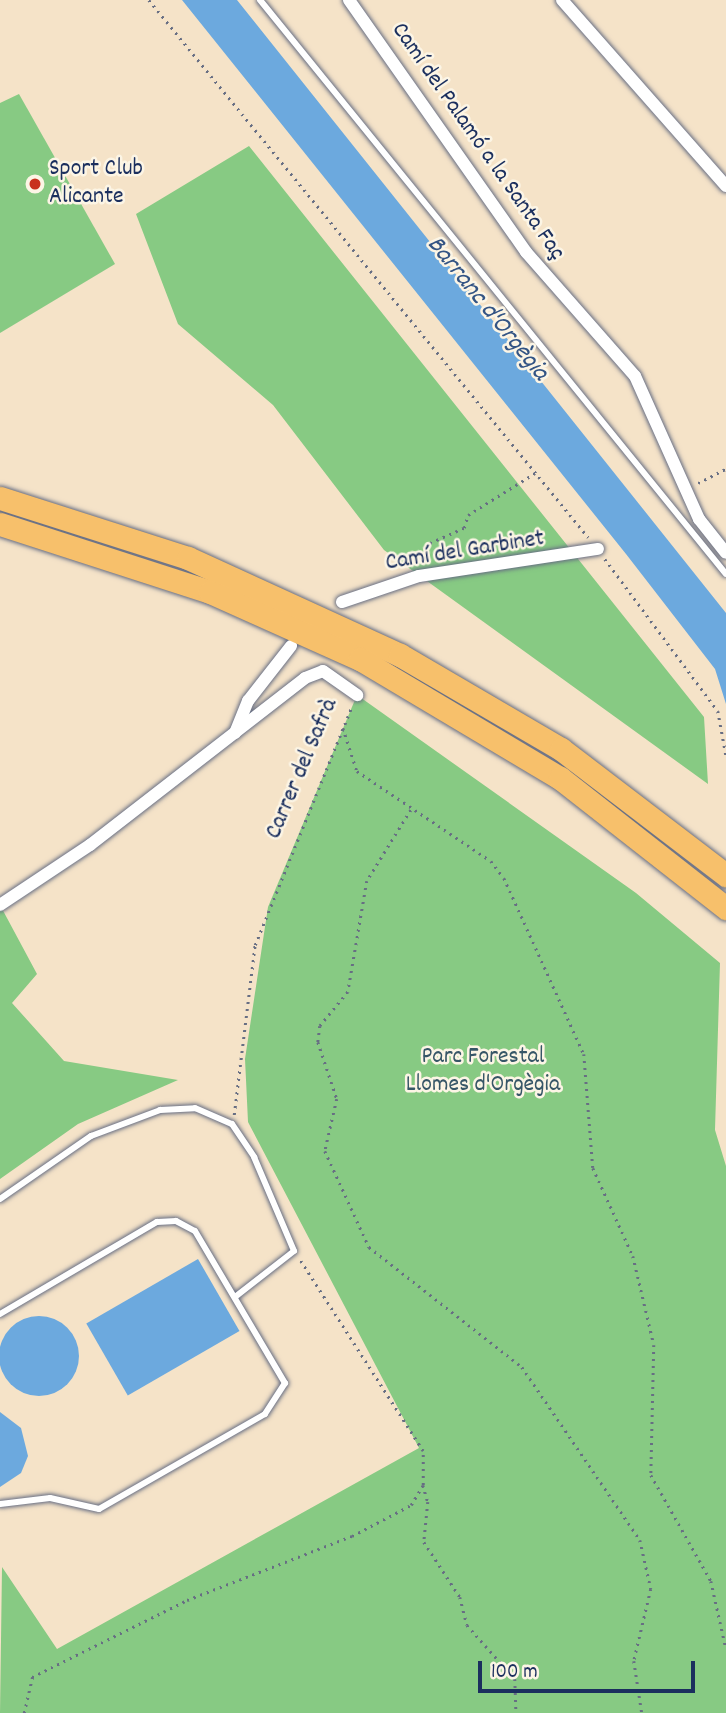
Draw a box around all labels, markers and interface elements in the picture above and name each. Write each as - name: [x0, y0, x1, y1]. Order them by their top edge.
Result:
- street label: Camí del Palamó a la Santa Faç: [384, 18, 570, 266]
- place label: Sport Club Alicante: [49, 156, 143, 212]
- marker: Sport Club Alicante: [27, 176, 43, 192]
- water label: Barranc d'Orgègia: [419, 230, 555, 388]
- street label: Camí del Garbinet: [384, 525, 546, 579]
- street label: Carrer del Safrà: [260, 694, 346, 844]
- park label: Parc Forestal Llomes d'Orgègia: [406, 1044, 560, 1100]
- scale bar: [481, 1646, 698, 1690]
- text: 100 m: [491, 1658, 538, 1688]

